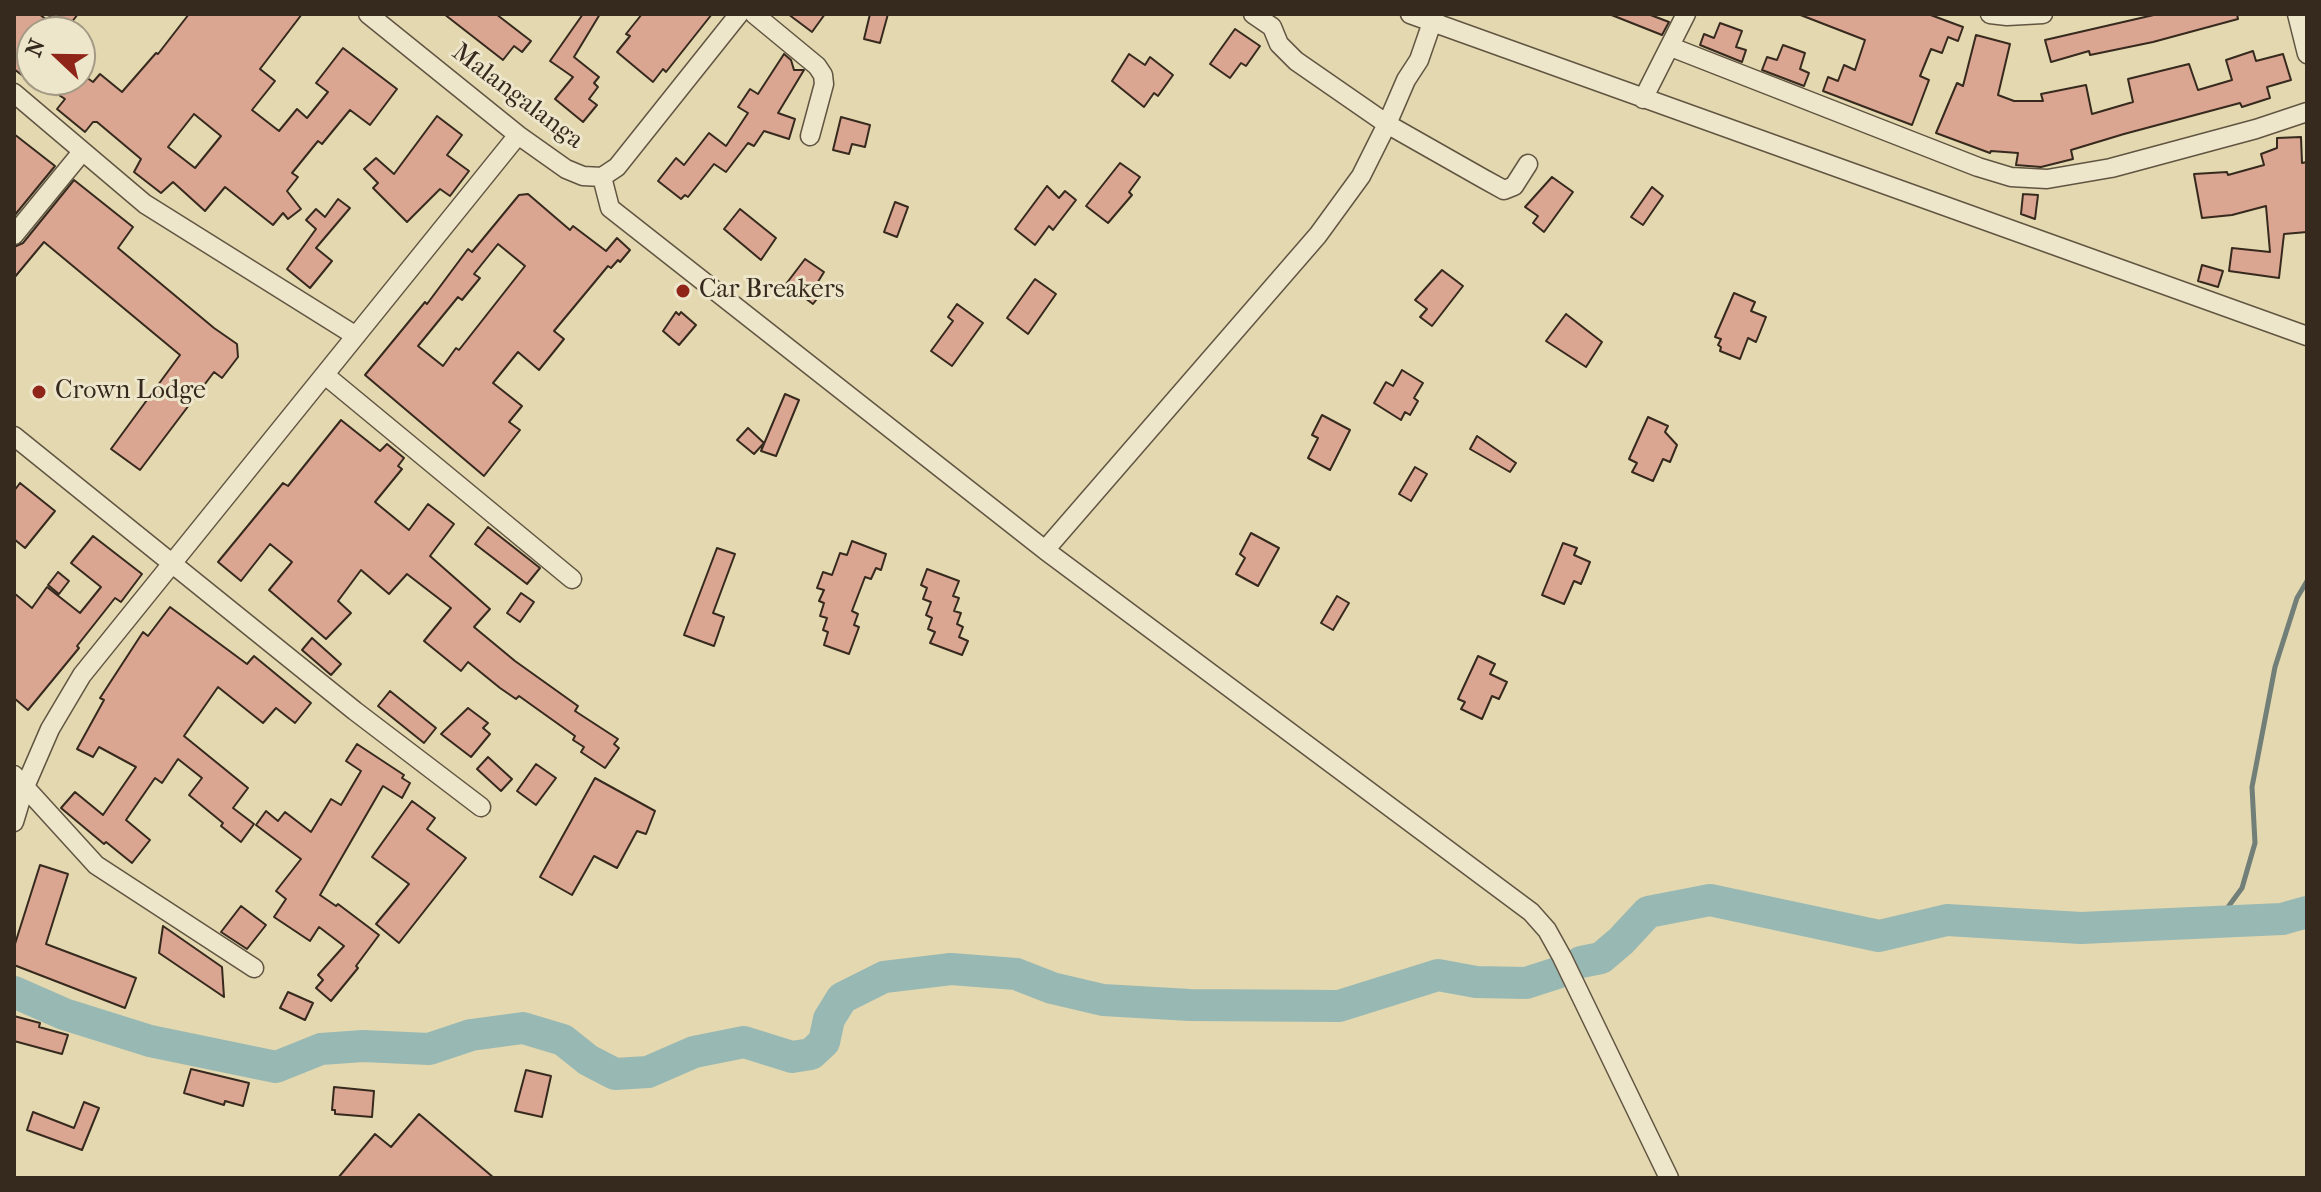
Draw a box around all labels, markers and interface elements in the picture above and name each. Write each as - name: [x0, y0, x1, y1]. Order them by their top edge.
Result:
- north arrow: [16, 16, 96, 96]
- text: N: [20, 35, 51, 60]
- street label: Malangalanga: [445, 38, 589, 156]
- place label: Car Breakers: [699, 275, 844, 307]
- marker: Car Breakers: [674, 282, 692, 300]
- place label: Crown Lodge: [55, 376, 206, 408]
- marker: Crown Lodge: [30, 383, 48, 401]

